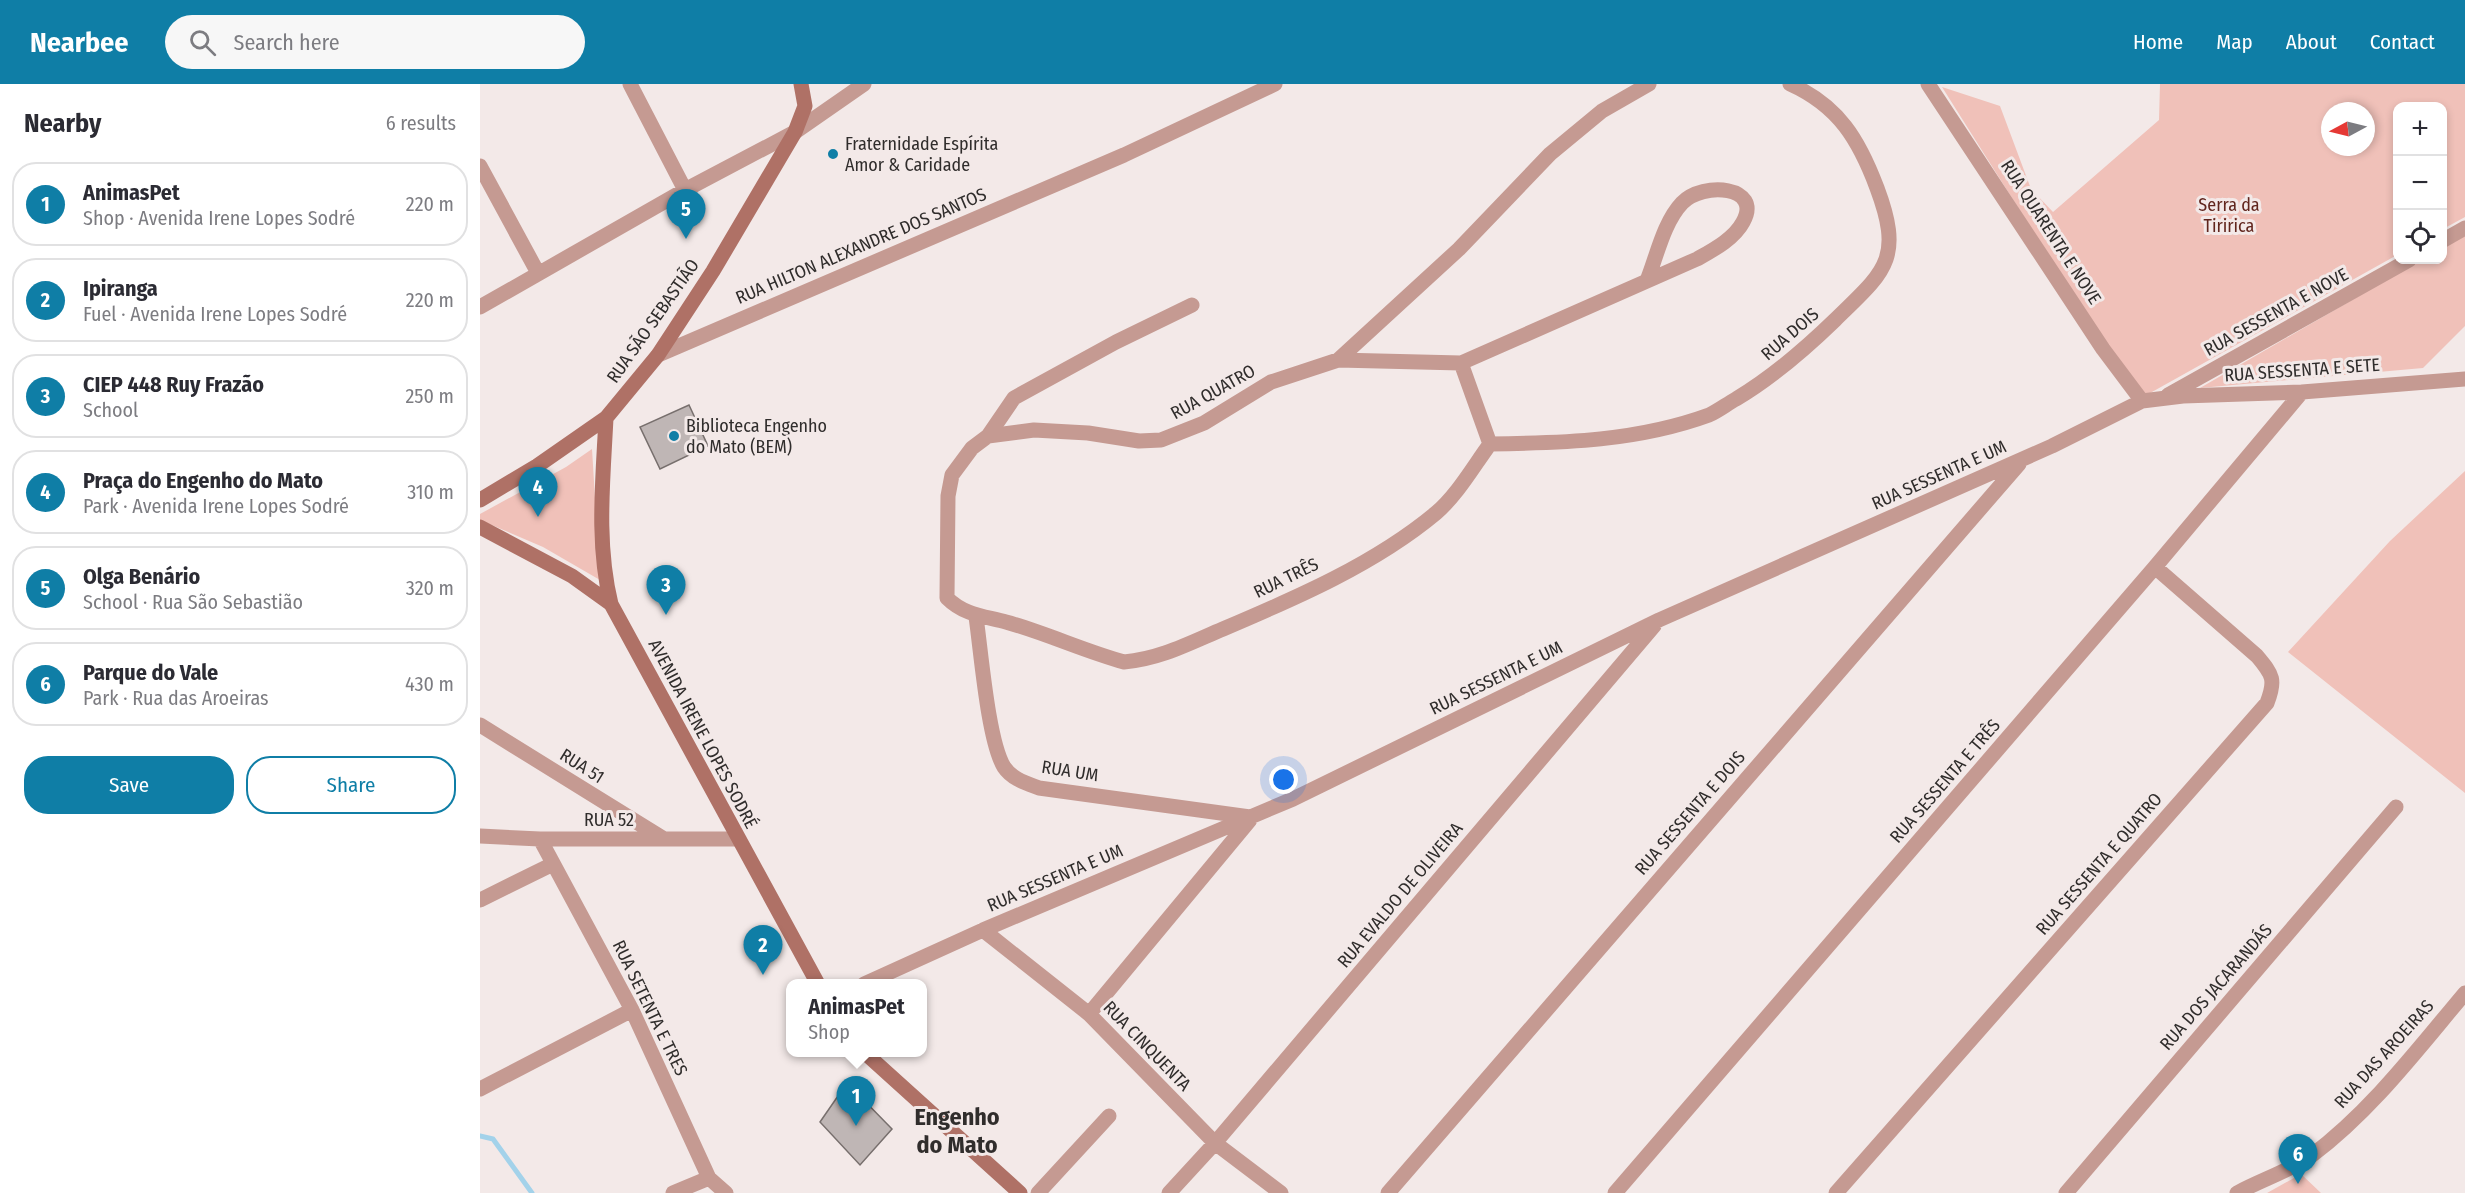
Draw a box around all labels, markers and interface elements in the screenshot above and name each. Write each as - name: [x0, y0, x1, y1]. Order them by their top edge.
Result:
- search box: [165, 15, 585, 69]
- text: Nearbee: [30, 26, 129, 59]
- icon: search: [186, 26, 219, 59]
- text: Search here: [234, 29, 340, 56]
- text: Home: [2133, 29, 2183, 55]
- text: Map: [2216, 29, 2253, 55]
- text: About: [2286, 29, 2337, 55]
- text: Contact: [2370, 29, 2435, 55]
- north arrow: [2321, 102, 2375, 156]
- map controls: [2393, 102, 2447, 264]
- button: +: [2393, 102, 2447, 156]
- text: Nearby: [24, 108, 101, 139]
- text: 6 results: [386, 111, 456, 135]
- place label: Fraternidade Espírita Amor & Caridade: [845, 133, 999, 176]
- marker: Fraternidade Espírita Amor & Caridade: [826, 147, 840, 161]
- street label: RUA QUARENTA E NOVE: [1996, 156, 2106, 308]
- button: −: [2393, 156, 2447, 210]
- text: AnimasPet: [83, 179, 180, 206]
- street label: RUA HILTON ALEXANDRE DOS SANTOS: [732, 183, 990, 309]
- pin: 5: [666, 190, 706, 239]
- text: 1: [41, 192, 50, 216]
- text: 220 m: [406, 192, 454, 216]
- park label: Serra da Tiririca: [2198, 194, 2260, 237]
- text: Shop · Avenida Irene Lopes Sodré: [83, 206, 355, 230]
- button: locate: [2393, 210, 2447, 264]
- street label: RUA SÃO SEBASTIÃO: [602, 255, 704, 387]
- street label: RUA SESSENTA E NOVE: [2200, 263, 2352, 361]
- text: Ipiranga: [83, 275, 158, 302]
- text: 2: [41, 288, 50, 312]
- text: 220 m: [406, 288, 454, 312]
- text: Fuel · Avenida Irene Lopes Sodré: [83, 302, 347, 326]
- street label: RUA DOIS: [1757, 303, 1823, 365]
- street label: RUA SESSENTA E SETE: [2223, 354, 2381, 386]
- street label: RUA QUATRO: [1167, 360, 1259, 424]
- text: CIEP 448 Ruy Frazão: [83, 371, 264, 398]
- text: 3: [41, 384, 50, 408]
- text: 250 m: [406, 384, 454, 408]
- text: School: [83, 398, 138, 422]
- place label: Biblioteca Engenho do Mato (BEM): [686, 415, 827, 458]
- marker: Biblioteca Engenho do Mato (BEM): [667, 429, 681, 443]
- street label: RUA SESSENTA E UM: [1868, 435, 2010, 515]
- text: Praça do Engenho do Mato: [83, 467, 323, 494]
- pin: 4: [518, 468, 558, 517]
- text: 4: [40, 480, 51, 504]
- text: 310 m: [407, 480, 454, 504]
- text: Park · Avenida Irene Lopes Sodré: [83, 494, 349, 518]
- street label: RUA TRÊS: [1250, 553, 1322, 603]
- text: Olga Benário: [83, 563, 200, 590]
- pin: 3: [646, 566, 686, 615]
- text: 5: [41, 576, 50, 600]
- text: 320 m: [406, 576, 454, 600]
- text: School · Rua São Sebastião: [83, 590, 303, 614]
- street label: AVENIDA IRENE LOPES SODRÉ: [644, 635, 763, 832]
- street label: RUA SESSENTA E UM: [1426, 636, 1566, 720]
- text: Parque do Vale: [83, 659, 218, 686]
- text: 6: [40, 672, 51, 696]
- text: 430 m: [405, 672, 454, 696]
- text: Park · Rua das Aroeiras: [83, 686, 269, 710]
- street label: RUA SESSENTA E TRÊS: [1885, 714, 2005, 848]
- street label: RUA 51: [556, 744, 608, 788]
- street label: RUA SESSENTA E DOIS: [1630, 746, 1750, 880]
- button: Save: [24, 756, 234, 814]
- button: Share: [246, 756, 456, 814]
- street label: RUA UM: [1040, 756, 1100, 786]
- your location: [1269, 765, 1298, 794]
- street label: RUA SESSENTA E QUATRO: [2031, 788, 2167, 940]
- street label: RUA 52: [584, 809, 634, 831]
- street label: RUA EVALDO DE OLIVEIRA: [1333, 817, 1468, 972]
- street label: RUA SESSENTA E UM: [984, 840, 1126, 916]
- street label: RUA DOS JACARANDÁS: [2154, 919, 2277, 1055]
- pin: 2: [744, 926, 782, 975]
- street label: RUA SETENTA E TRES: [608, 937, 692, 1079]
- popup: [786, 979, 927, 1057]
- text: AnimasPet: [808, 993, 905, 1020]
- street label: RUA DAS AROEIRAS: [2329, 995, 2439, 1113]
- street label: RUA CINQUENTA: [1099, 996, 1196, 1096]
- text: Shop: [808, 1020, 850, 1044]
- pin: 1: [836, 1076, 875, 1126]
- district label: Engenho do Mato: [914, 1103, 1000, 1159]
- pin: 6: [2278, 1134, 2318, 1184]

